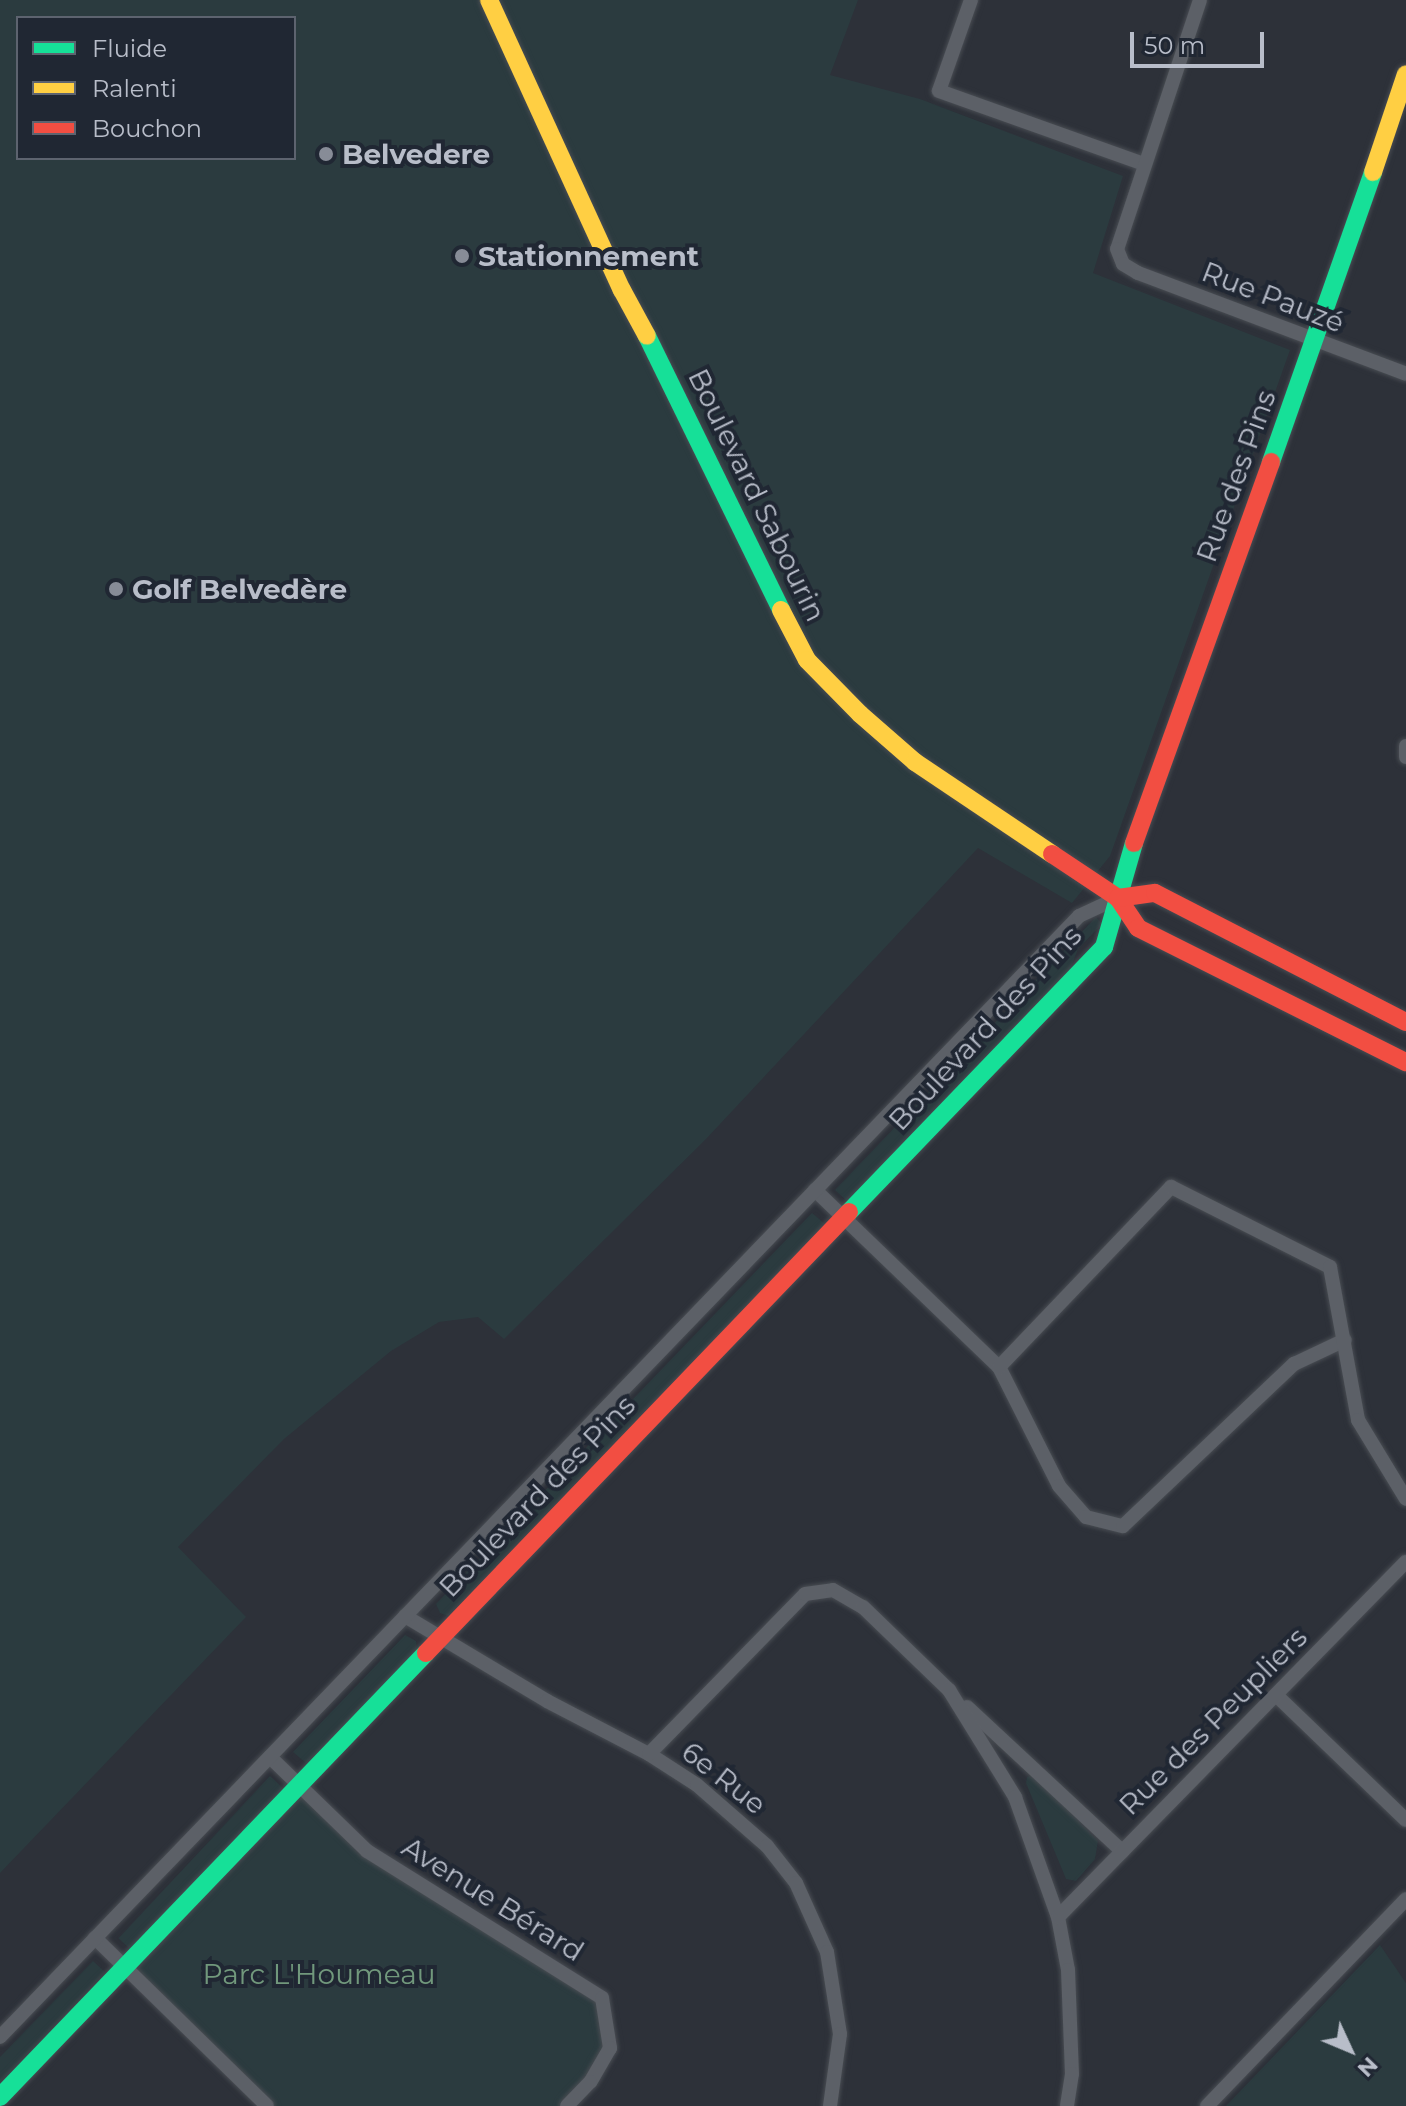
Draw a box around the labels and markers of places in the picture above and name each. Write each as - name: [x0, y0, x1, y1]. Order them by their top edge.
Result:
- place label: Belvedere: [342, 137, 490, 171]
- marker: Belvedere: [317, 145, 335, 163]
- place label: Stationnement: [478, 239, 699, 273]
- marker: Stationnement: [453, 247, 471, 265]
- place label: Golf Belvedère: [132, 572, 347, 606]
- marker: Golf Belvedère: [107, 580, 125, 598]

